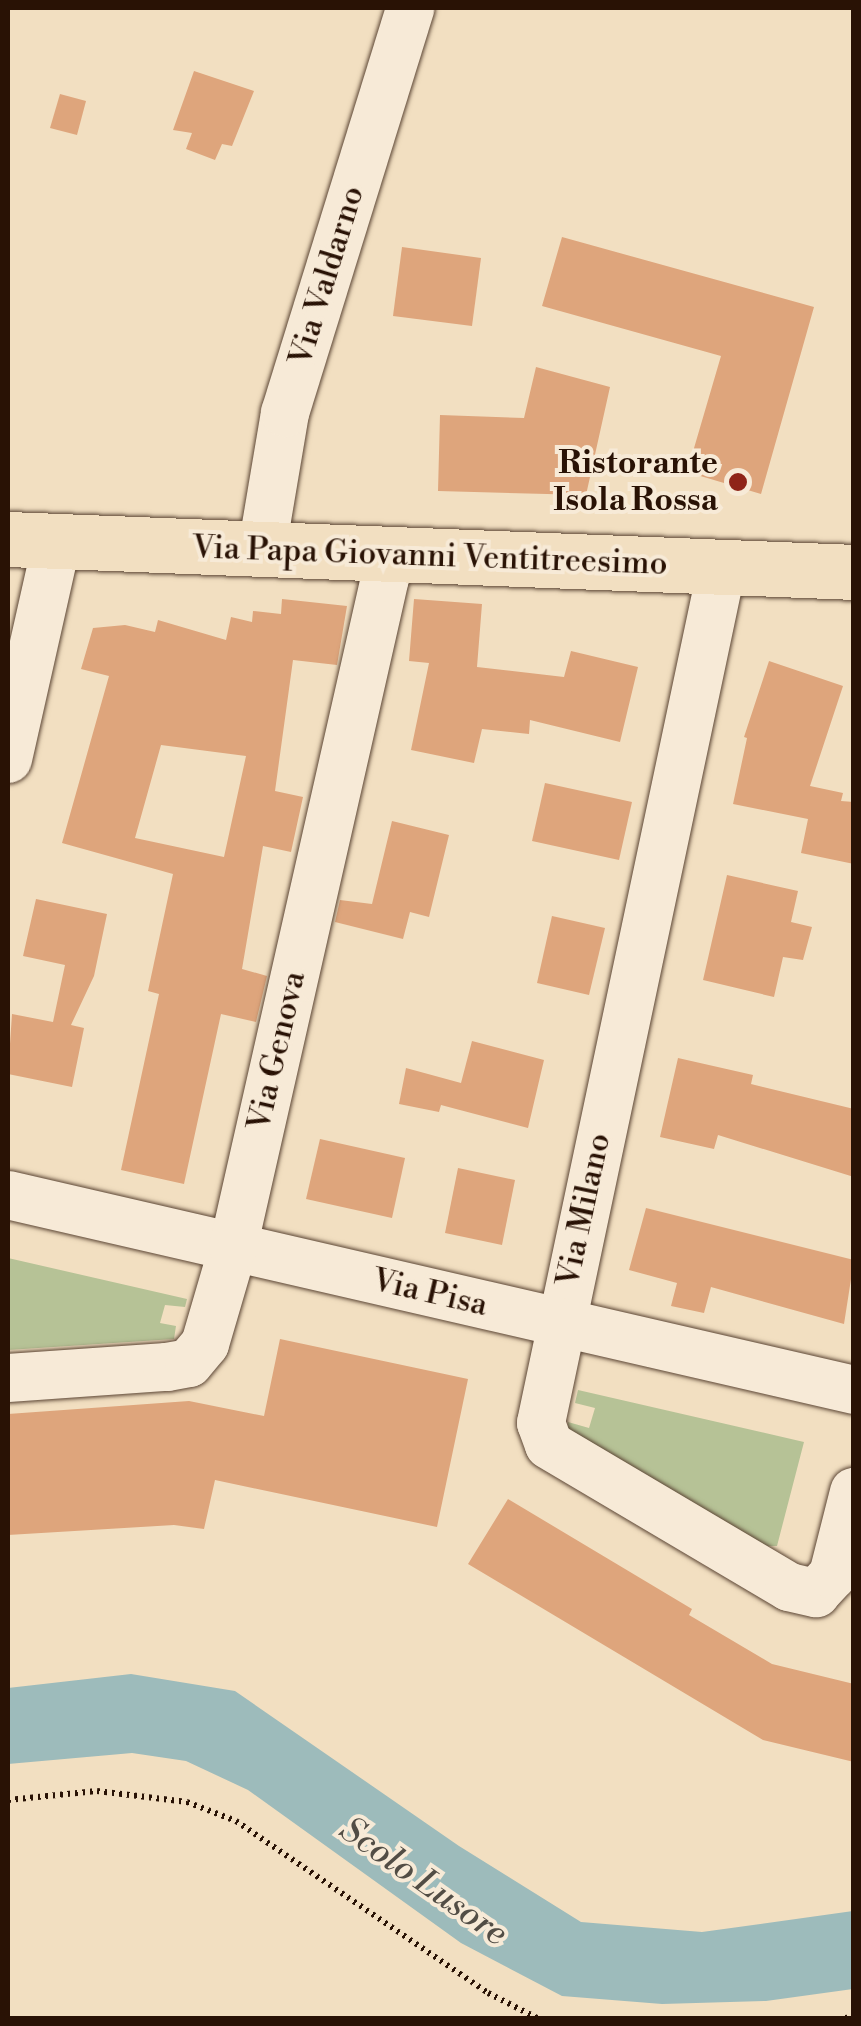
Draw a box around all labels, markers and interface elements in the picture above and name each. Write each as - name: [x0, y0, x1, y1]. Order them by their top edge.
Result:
- street label: Via Valdarno: [281, 181, 373, 371]
- place label: Ristorante Isola Rossa: [553, 445, 718, 520]
- marker: Ristorante Isola Rossa: [727, 471, 749, 493]
- street label: Via Papa Giovanni Ventitreesimo: [192, 529, 668, 583]
- street label: Via Genova: [240, 967, 314, 1135]
- street label: Via Milano: [549, 1130, 619, 1290]
- street label: Via Pisa: [369, 1261, 491, 1325]
- water label: Scolo Lusore: [331, 1809, 515, 1955]

